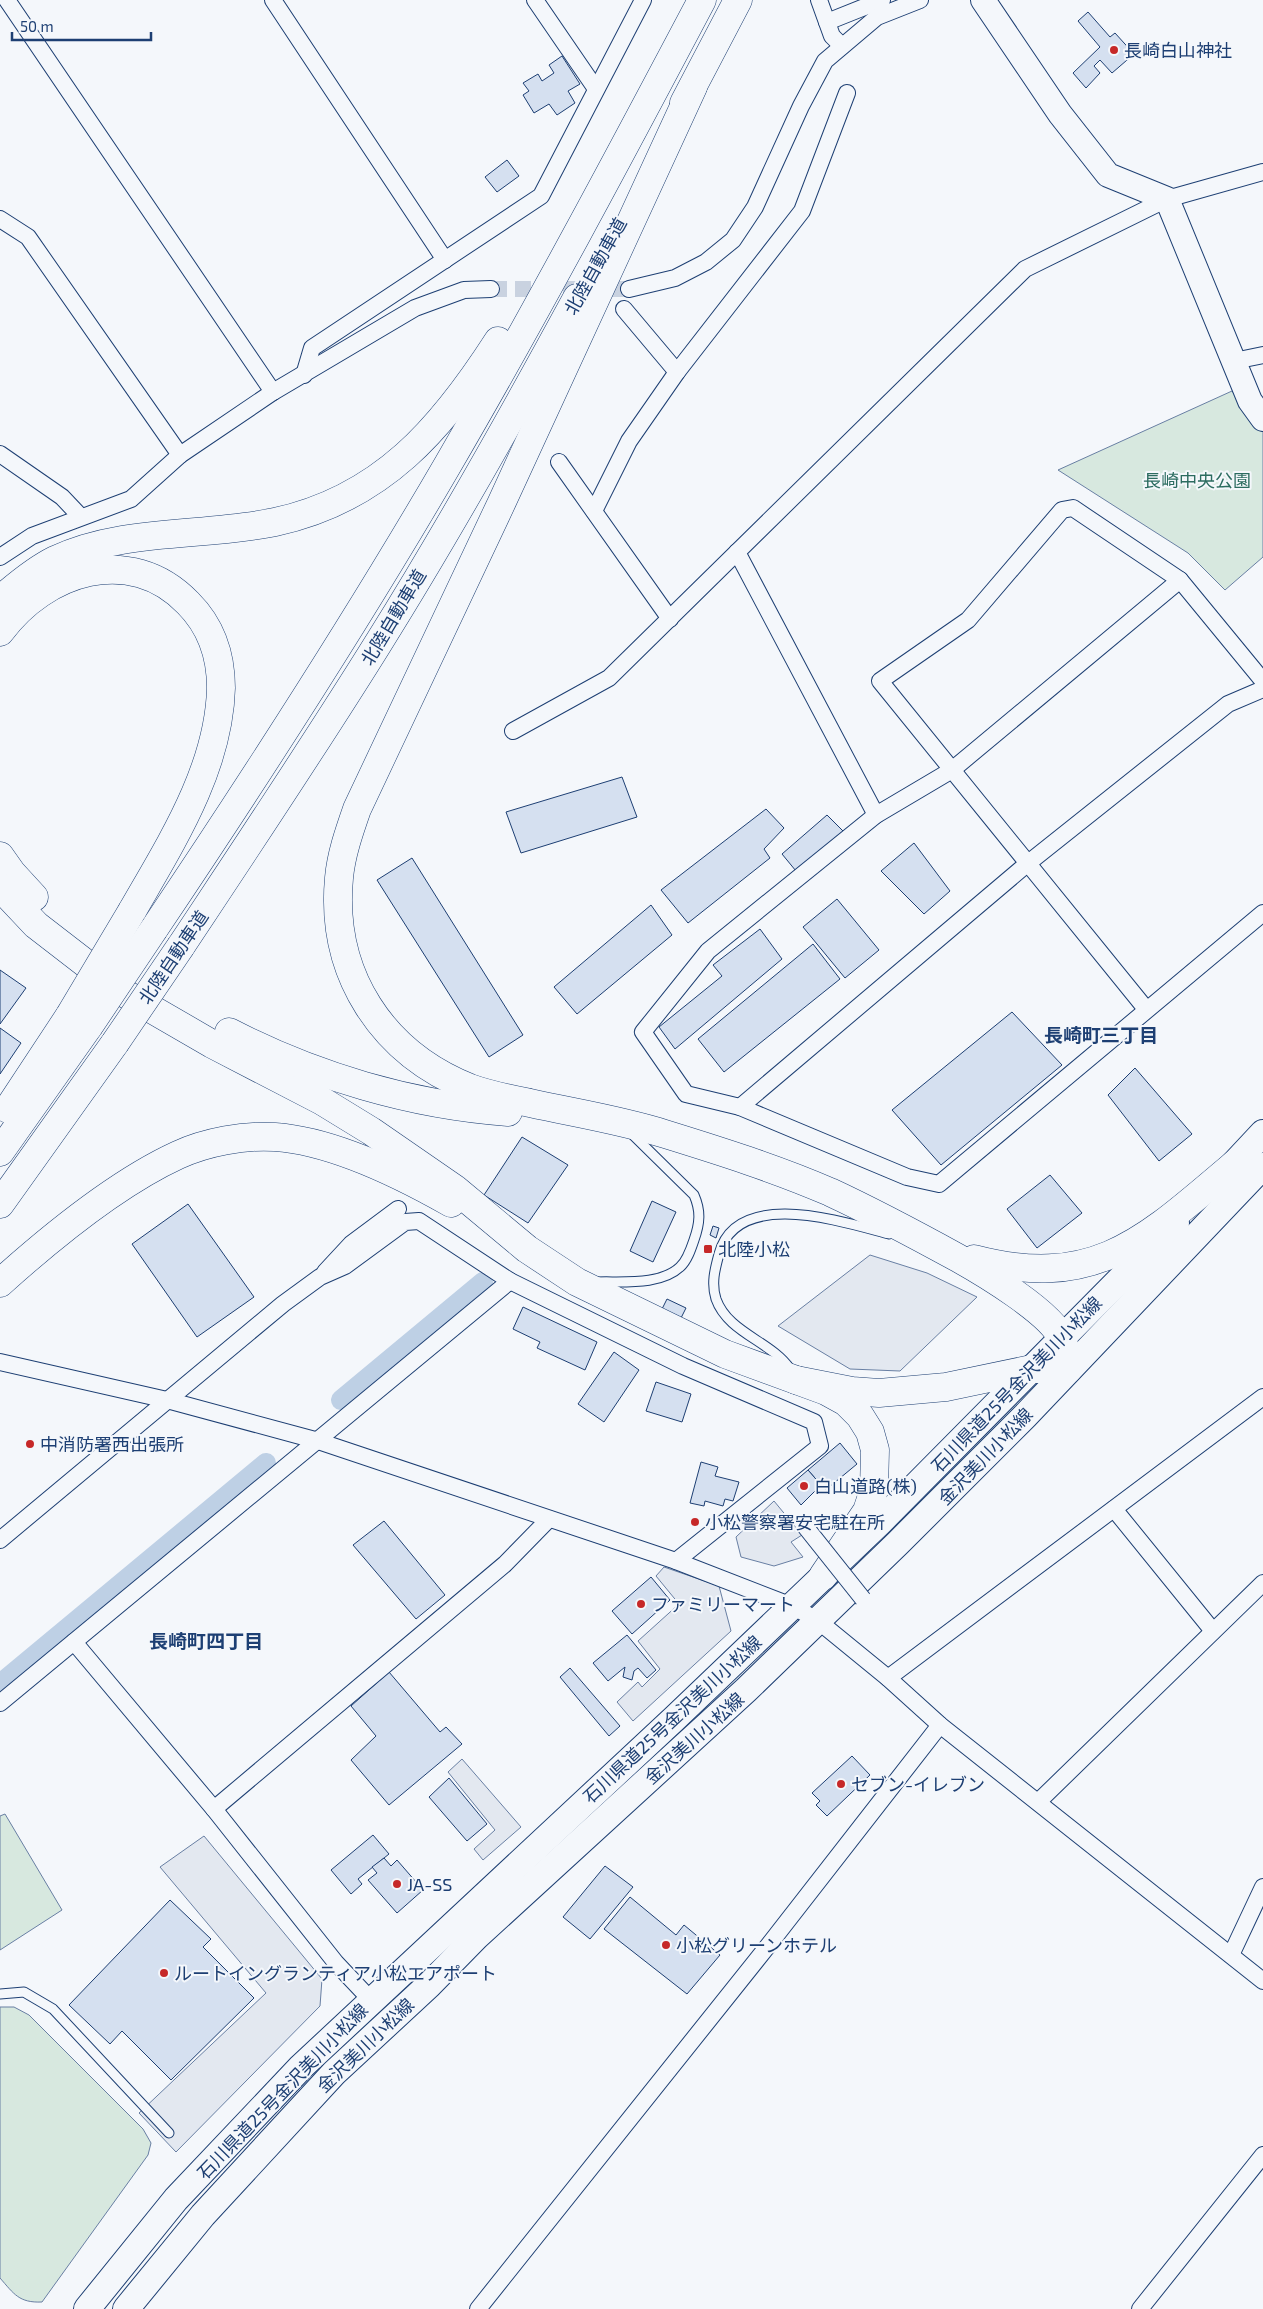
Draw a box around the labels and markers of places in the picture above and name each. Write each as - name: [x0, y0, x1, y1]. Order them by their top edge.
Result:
- place label: 長崎白山神社: [1124, 39, 1232, 61]
- marker: 長崎白山神社: [1108, 44, 1120, 56]
- place label: 北陸小松: [718, 1238, 790, 1260]
- marker: 北陸小松: [702, 1243, 714, 1255]
- place label: 中消防署西出張所: [40, 1433, 184, 1455]
- marker: 中消防署西出張所: [24, 1438, 36, 1450]
- place label: 白山道路(株): [814, 1475, 917, 1497]
- marker: 白山道路(株): [798, 1480, 810, 1492]
- place label: 小松警察署安宅駐在所: [705, 1511, 885, 1533]
- marker: 小松警察署安宅駐在所: [689, 1516, 701, 1528]
- place label: ファミリーマート: [651, 1593, 795, 1615]
- marker: ファミリーマート: [635, 1598, 647, 1610]
- place label: セブン-イレブン: [851, 1773, 985, 1795]
- marker: セブン-イレブン: [835, 1778, 847, 1790]
- place label: JA-SS: [407, 1873, 452, 1895]
- marker: JA-SS: [391, 1878, 403, 1890]
- place label: 小松グリーンホテル: [676, 1934, 837, 1956]
- marker: 小松グリーンホテル: [660, 1939, 672, 1951]
- place label: ルートイングランティア小松エアポート: [174, 1962, 497, 1984]
- marker: ルートイングランティア小松エアポート: [158, 1967, 170, 1979]

